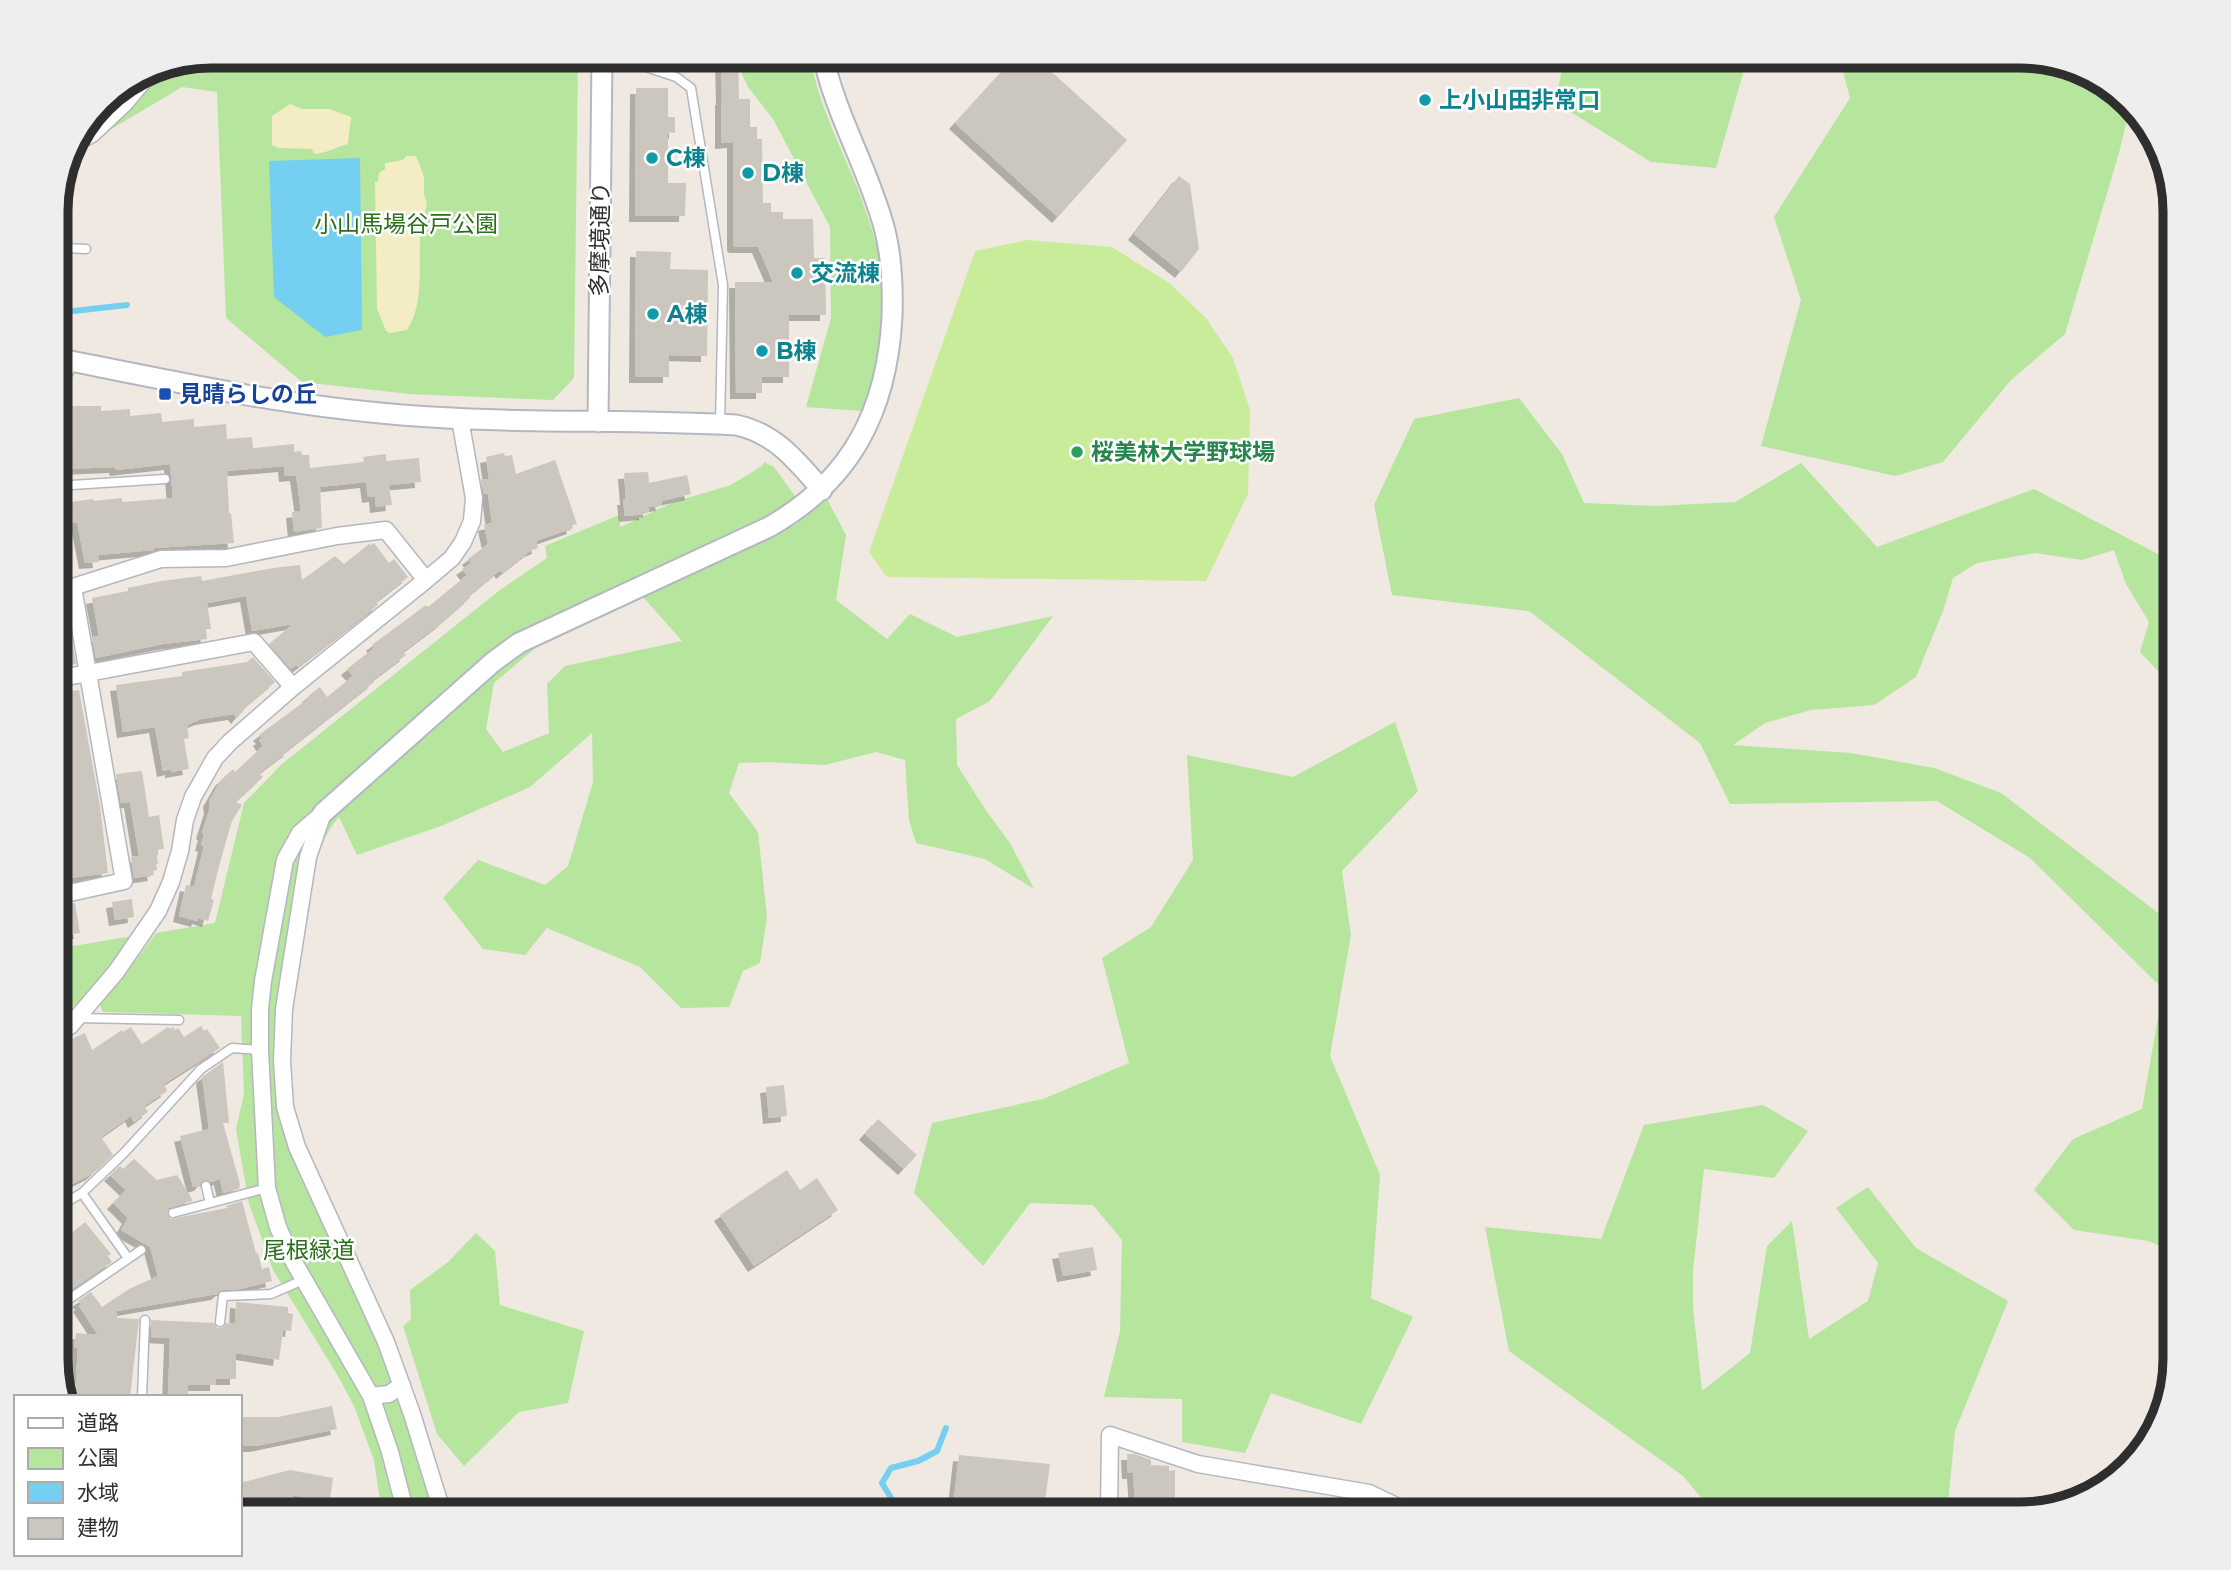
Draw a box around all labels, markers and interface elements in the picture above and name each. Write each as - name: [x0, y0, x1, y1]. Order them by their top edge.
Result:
- place label: 上小山田非常口: [1439, 86, 1600, 114]
- marker: 上小山田非常口: [1417, 92, 1433, 108]
- place label: C棟: [666, 144, 706, 172]
- marker: C棟: [644, 150, 660, 166]
- place label: D棟: [762, 159, 804, 187]
- marker: D棟: [740, 165, 756, 181]
- street label: 多摩境通り: [585, 181, 615, 297]
- park label: 小山馬場谷戸公園: [314, 210, 498, 238]
- place label: 交流棟: [811, 259, 880, 287]
- marker: 交流棟: [789, 265, 805, 281]
- place label: A棟: [666, 300, 708, 328]
- marker: A棟: [645, 306, 661, 322]
- place label: B棟: [776, 337, 817, 365]
- marker: B棟: [754, 343, 770, 359]
- place label: 見晴らしの丘: [179, 380, 317, 408]
- marker: 見晴らしの丘: [157, 386, 173, 402]
- place label: 桜美林大学野球場: [1091, 438, 1275, 466]
- marker: 桜美林大学野球場: [1069, 444, 1085, 460]
- park label: 尾根緑道: [263, 1236, 355, 1264]
- legend: [14, 1395, 242, 1556]
- text: 道路: [77, 1410, 119, 1435]
- text: 公園: [77, 1445, 119, 1470]
- text: 水域: [77, 1480, 119, 1505]
- text: 建物: [77, 1515, 119, 1540]

